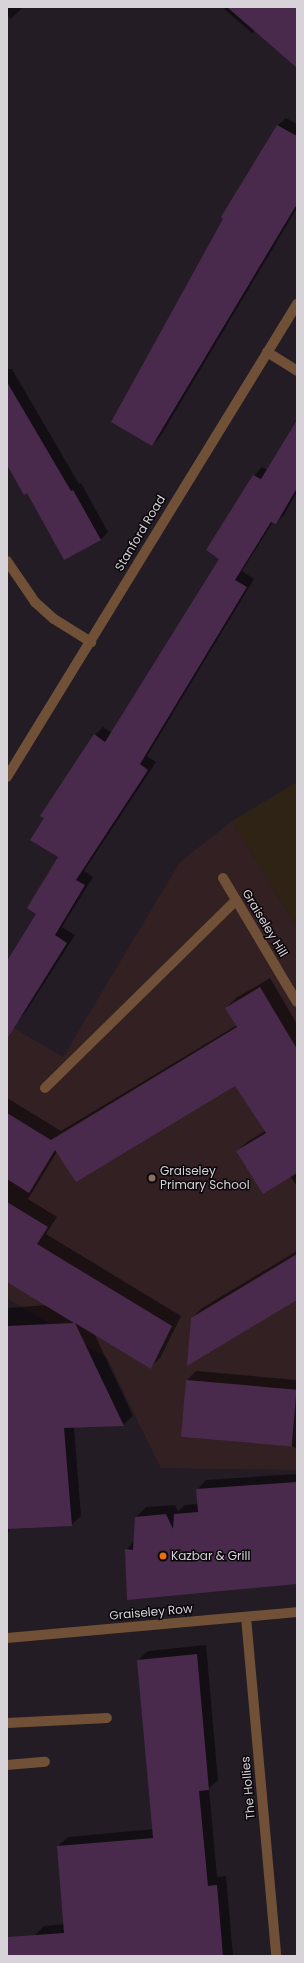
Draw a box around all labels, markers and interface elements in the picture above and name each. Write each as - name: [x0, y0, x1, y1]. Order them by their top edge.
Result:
- street label: Stanford Road: [112, 493, 168, 573]
- street label: Graiseley Hill: [239, 887, 291, 959]
- place label: Graiseley Primary School: [160, 1164, 250, 1192]
- marker: Graiseley Primary School: [147, 1173, 157, 1183]
- place label: Kazbar & Grill: [171, 1549, 250, 1563]
- marker: Kazbar & Grill: [158, 1551, 168, 1561]
- street label: Graiseley Row: [109, 1601, 193, 1623]
- street label: The Hollies: [238, 1756, 258, 1820]

